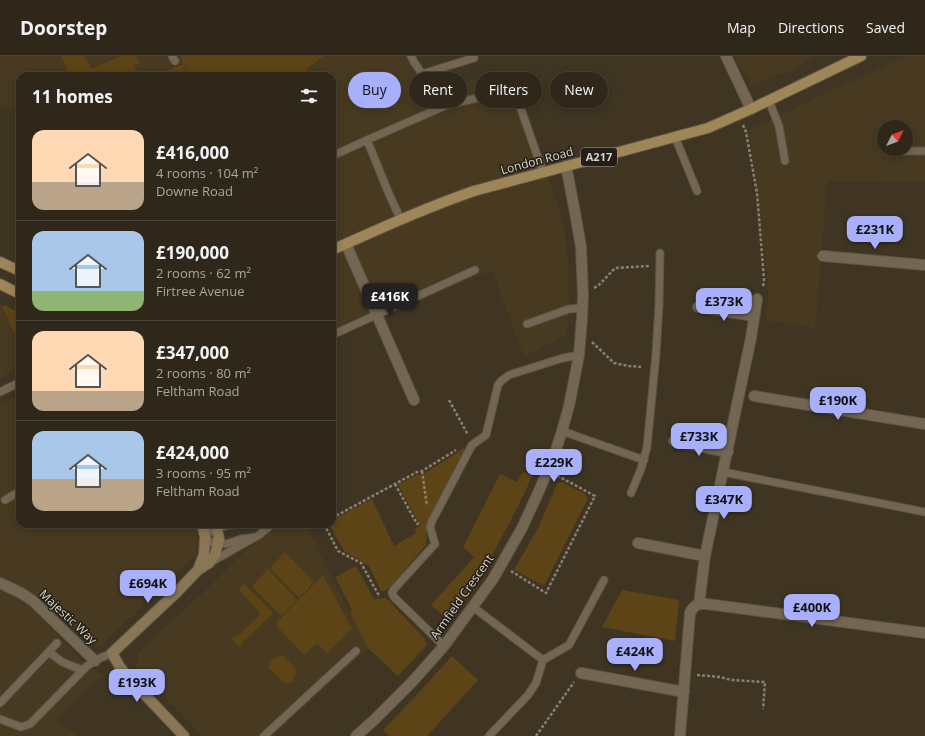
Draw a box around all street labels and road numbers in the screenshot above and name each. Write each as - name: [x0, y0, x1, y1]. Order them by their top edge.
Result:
- street label: London Road: [499, 143, 575, 178]
- road number: A217: [581, 148, 617, 166]
- street label: Armfield Crescent: [426, 551, 497, 643]
- street label: Majestic Way: [36, 586, 102, 648]

